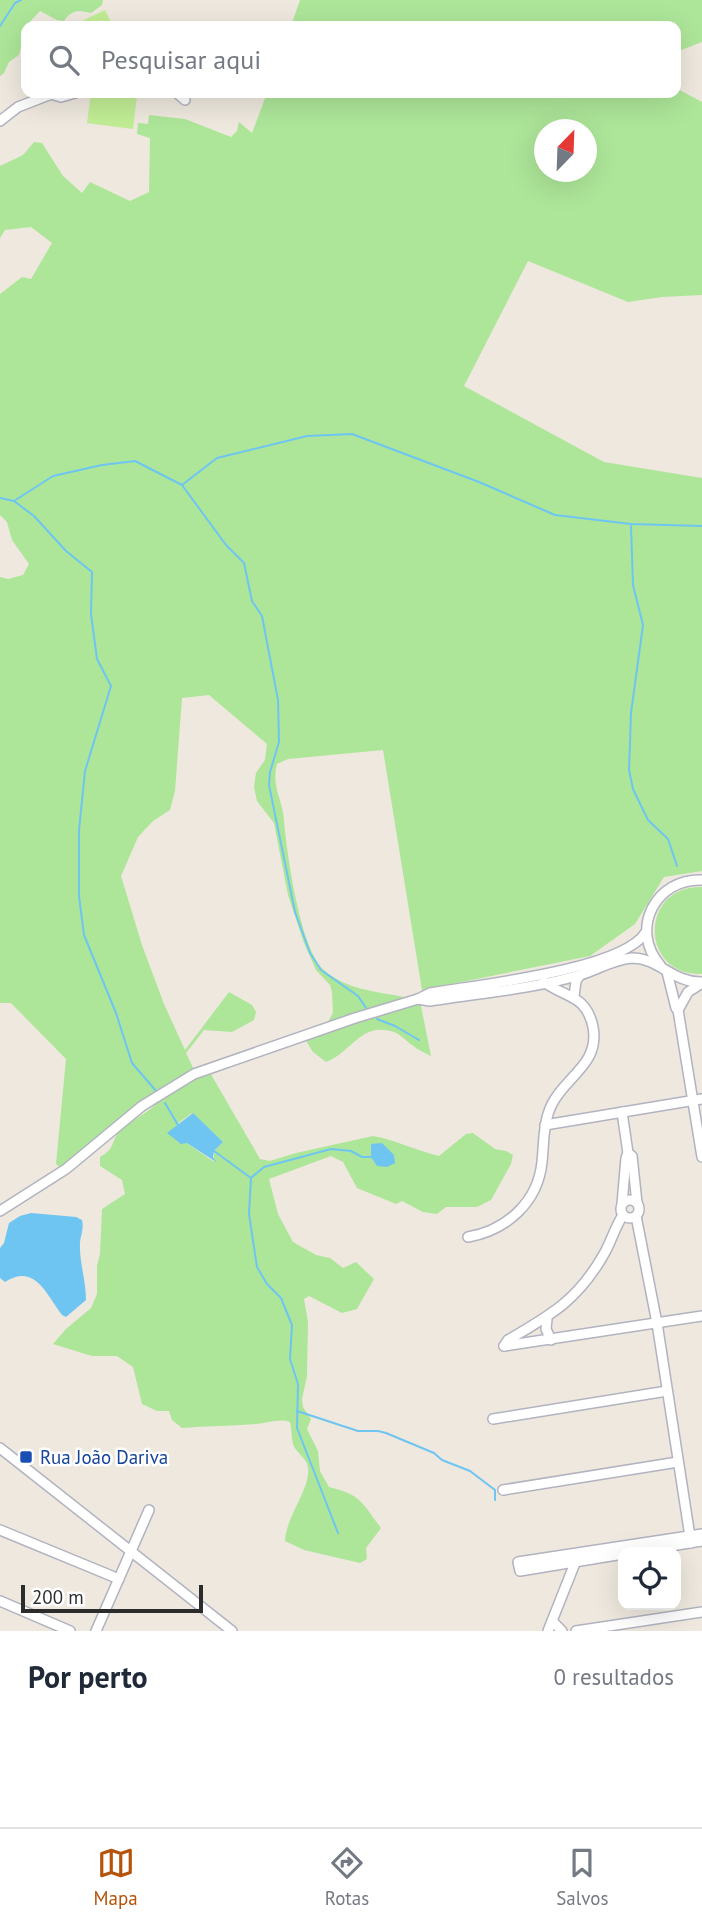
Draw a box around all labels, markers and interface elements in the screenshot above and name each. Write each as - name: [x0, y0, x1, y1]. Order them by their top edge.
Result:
- search box: [21, 21, 681, 98]
- icon: search: [45, 41, 83, 79]
- text: Pesquisar aqui: [101, 43, 261, 76]
- north arrow: [534, 119, 597, 182]
- place label: Rua João Dariva: [40, 1445, 168, 1469]
- marker: Rua João Dariva: [18, 1449, 34, 1465]
- map controls: [618, 1547, 681, 1610]
- button: locate: [618, 1547, 681, 1610]
- scale bar: [21, 1582, 203, 1614]
- text: 200 m: [32, 1585, 84, 1609]
- text: Por perto: [28, 1657, 148, 1696]
- text: 0 resultados: [553, 1662, 674, 1691]
- tab: Mapa: [94, 1844, 138, 1910]
- tab: Rotas: [325, 1844, 369, 1910]
- tab: Salvos: [556, 1844, 608, 1910]

